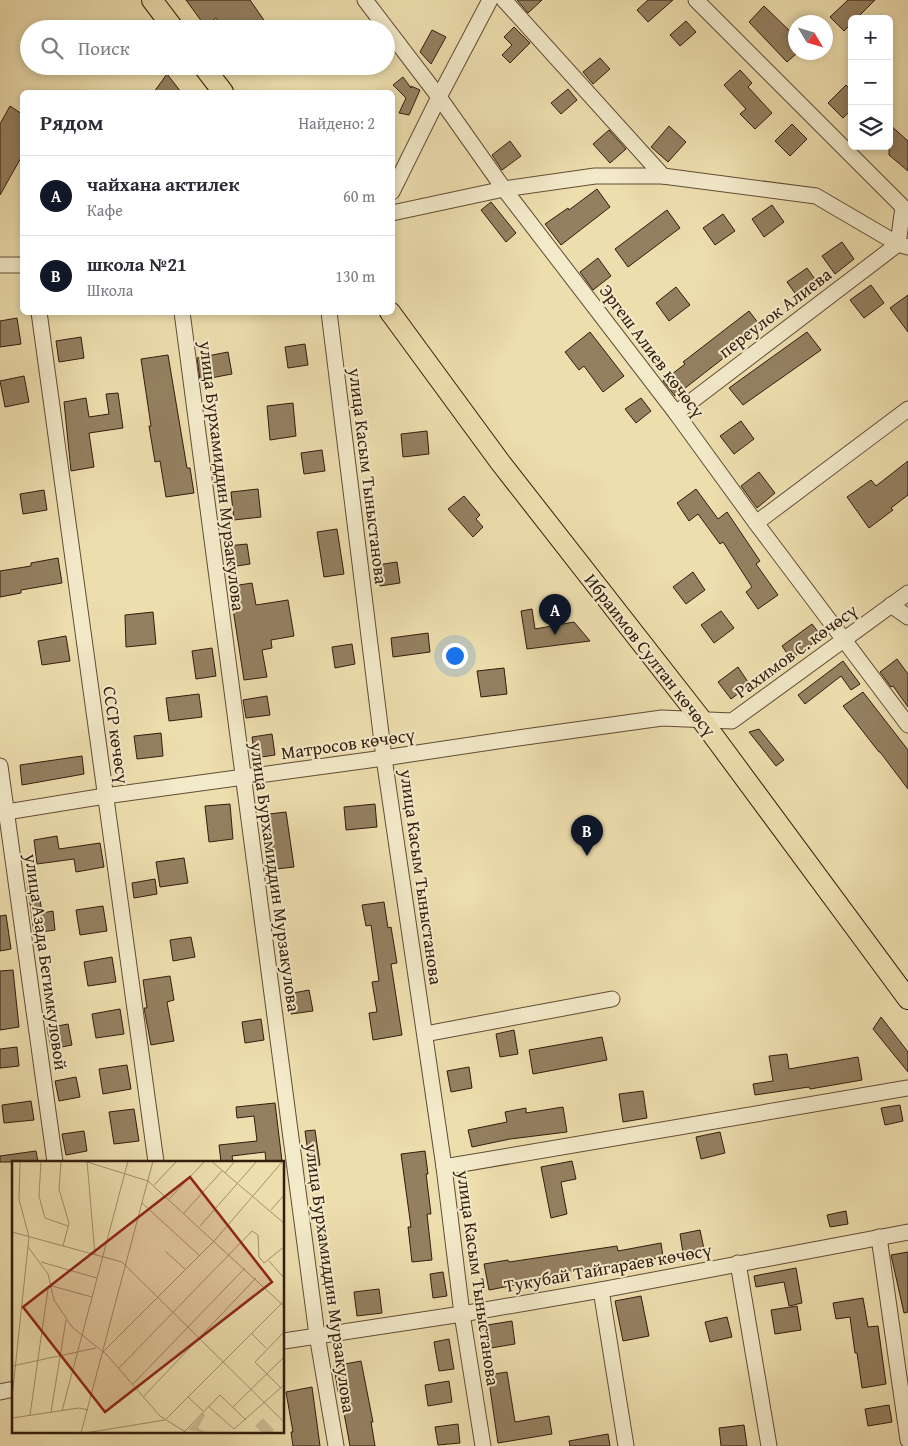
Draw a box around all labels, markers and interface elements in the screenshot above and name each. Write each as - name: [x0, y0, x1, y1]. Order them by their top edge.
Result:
- north arrow: [788, 15, 833, 60]
- map controls: [848, 15, 893, 150]
- button: +: [848, 15, 893, 60]
- search box: [20, 20, 395, 75]
- icon: search: [38, 34, 66, 62]
- text: Поиск: [78, 34, 130, 62]
- button: −: [848, 60, 893, 105]
- button: layers: [848, 105, 893, 150]
- text: Рядом: [40, 107, 103, 138]
- text: Найдено: 2: [298, 111, 375, 135]
- text: чайхана актилек: [87, 170, 239, 198]
- text: A: [51, 184, 61, 208]
- text: 60 m: [343, 184, 375, 208]
- text: Кафе: [87, 198, 123, 222]
- text: школа №21: [87, 250, 187, 278]
- street label: переулок Алиева: [712, 261, 837, 364]
- text: B: [51, 264, 61, 288]
- text: 130 m: [335, 264, 375, 288]
- text: Школа: [87, 278, 133, 302]
- street label: Эргеш Алиев көчөсү: [593, 278, 712, 424]
- street label: улица Бурхамиддин Мурзакулова: [192, 338, 253, 613]
- street label: улица Касым Тыныстанова: [342, 365, 395, 586]
- street label: Ибраимов Султан көчөсү: [578, 567, 723, 742]
- pin: A: [539, 594, 571, 635]
- street label: Рахимов С. көчөсү: [729, 596, 863, 704]
- your location: [442, 643, 468, 669]
- street label: СССР көчөсү: [96, 685, 137, 786]
- street label: Матросов көчөсү: [279, 721, 417, 766]
- street label: улица Бурхамиддин Мурзакулова: [243, 739, 308, 1014]
- street label: улица Касым Тыныстанова: [393, 766, 450, 987]
- pin: B: [571, 815, 603, 856]
- street label: улица Азада Бегимкуловой: [18, 851, 75, 1072]
- street label: улица Бурхамиддин Мурзакулова: [298, 1140, 363, 1415]
- inset map: [12, 1161, 285, 1434]
- street label: улица Касым Тыныстанова: [450, 1167, 507, 1388]
- street label: Тукубай Тайгараев көчөсү: [502, 1236, 714, 1299]

